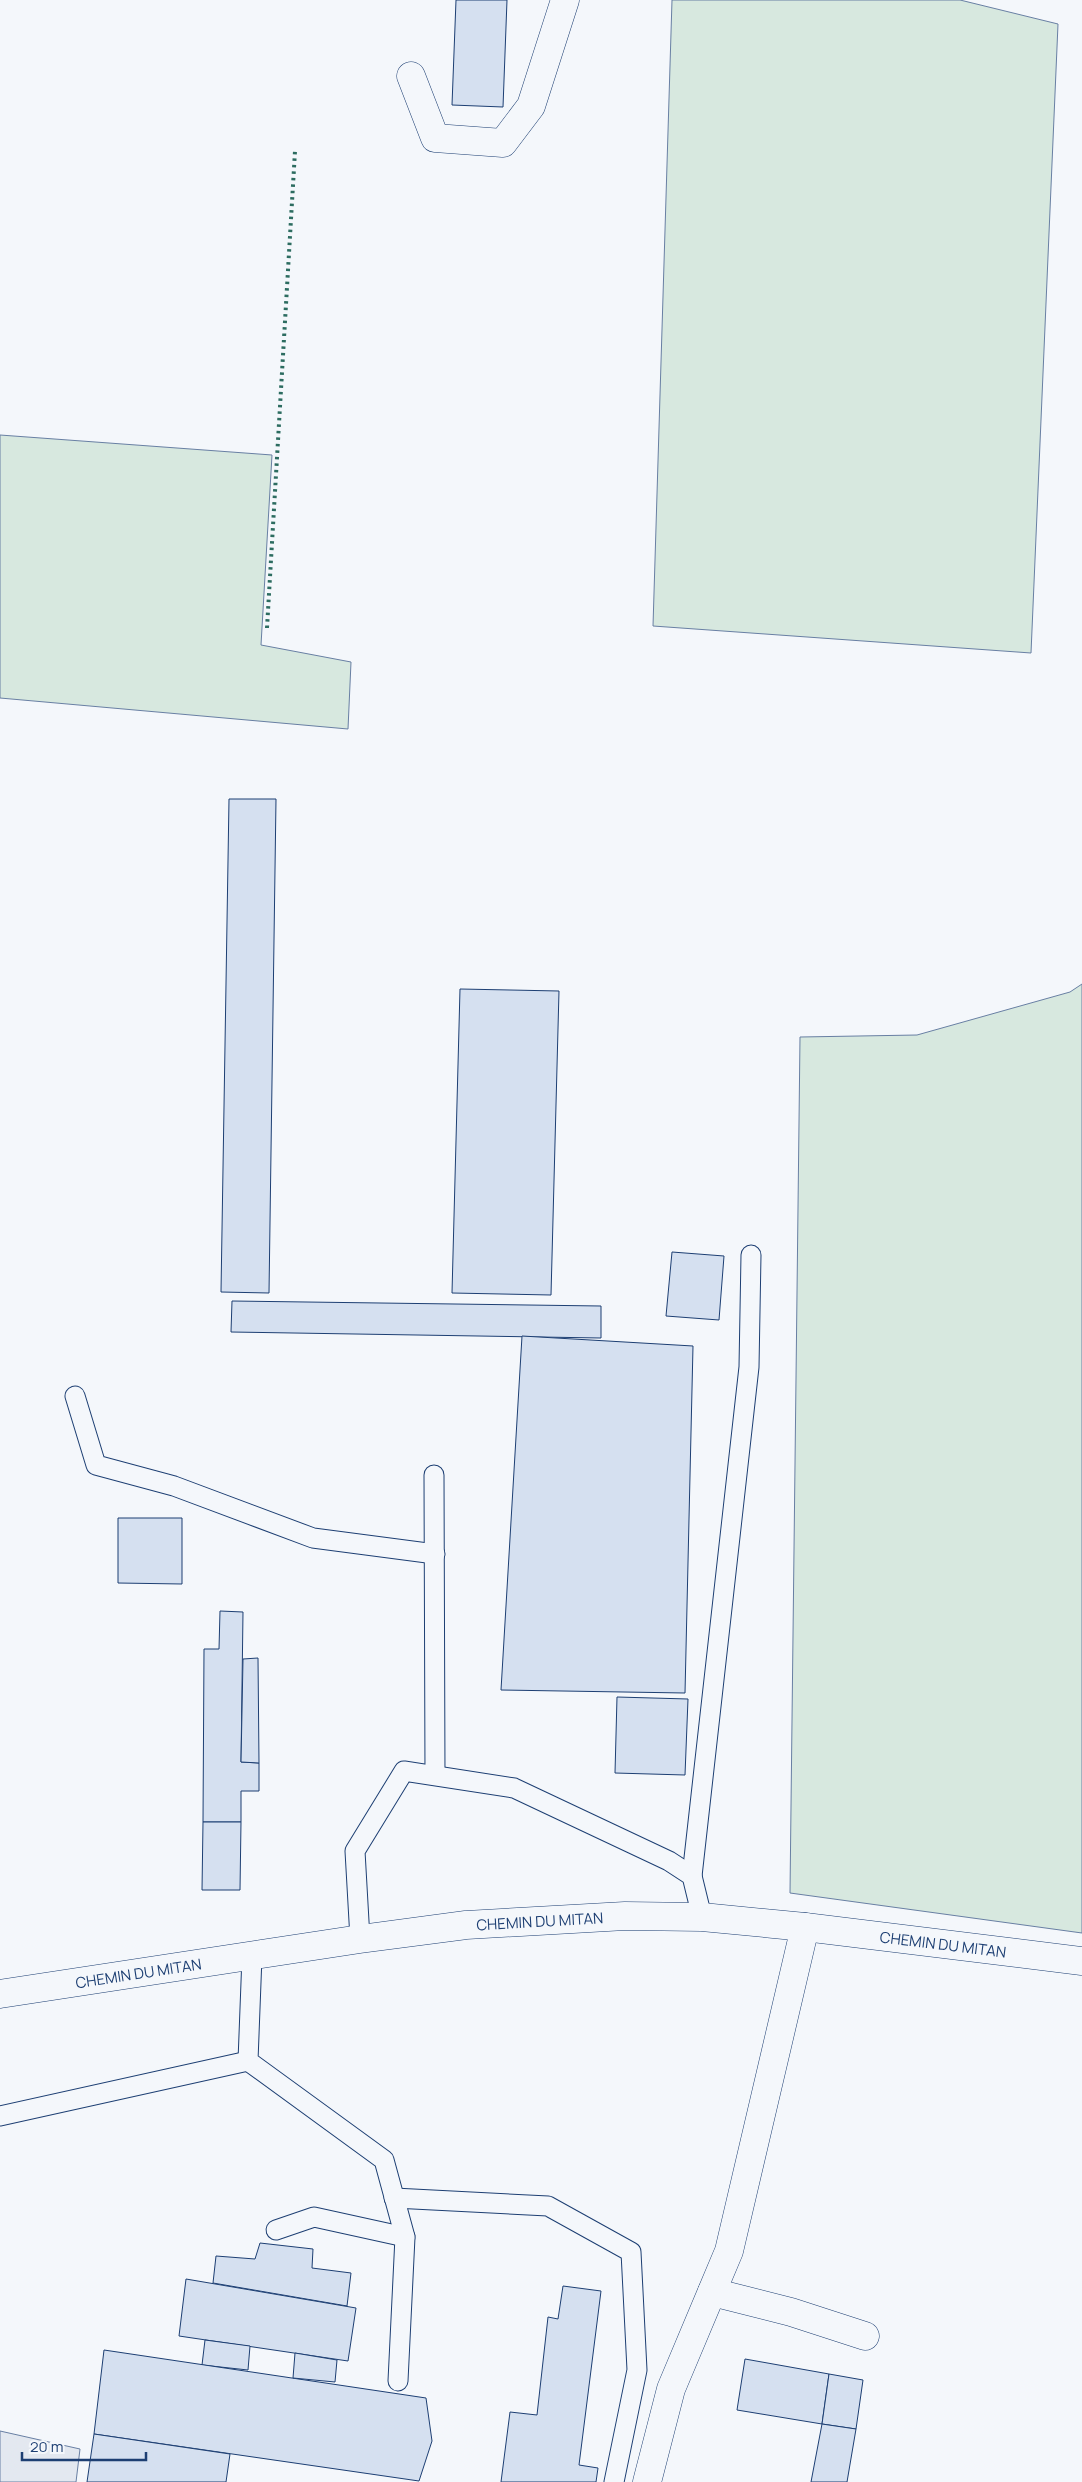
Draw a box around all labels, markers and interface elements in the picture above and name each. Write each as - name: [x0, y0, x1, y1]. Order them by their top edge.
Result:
- street label: CHEMIN DU MITAN: [476, 1907, 604, 1935]
- street label: CHEMIN DU MITAN: [879, 1926, 1008, 1962]
- street label: CHEMIN DU MITAN: [74, 1953, 203, 1993]
- scale bar: [22, 2430, 146, 2462]
- text: 20 m: [30, 2436, 63, 2457]

